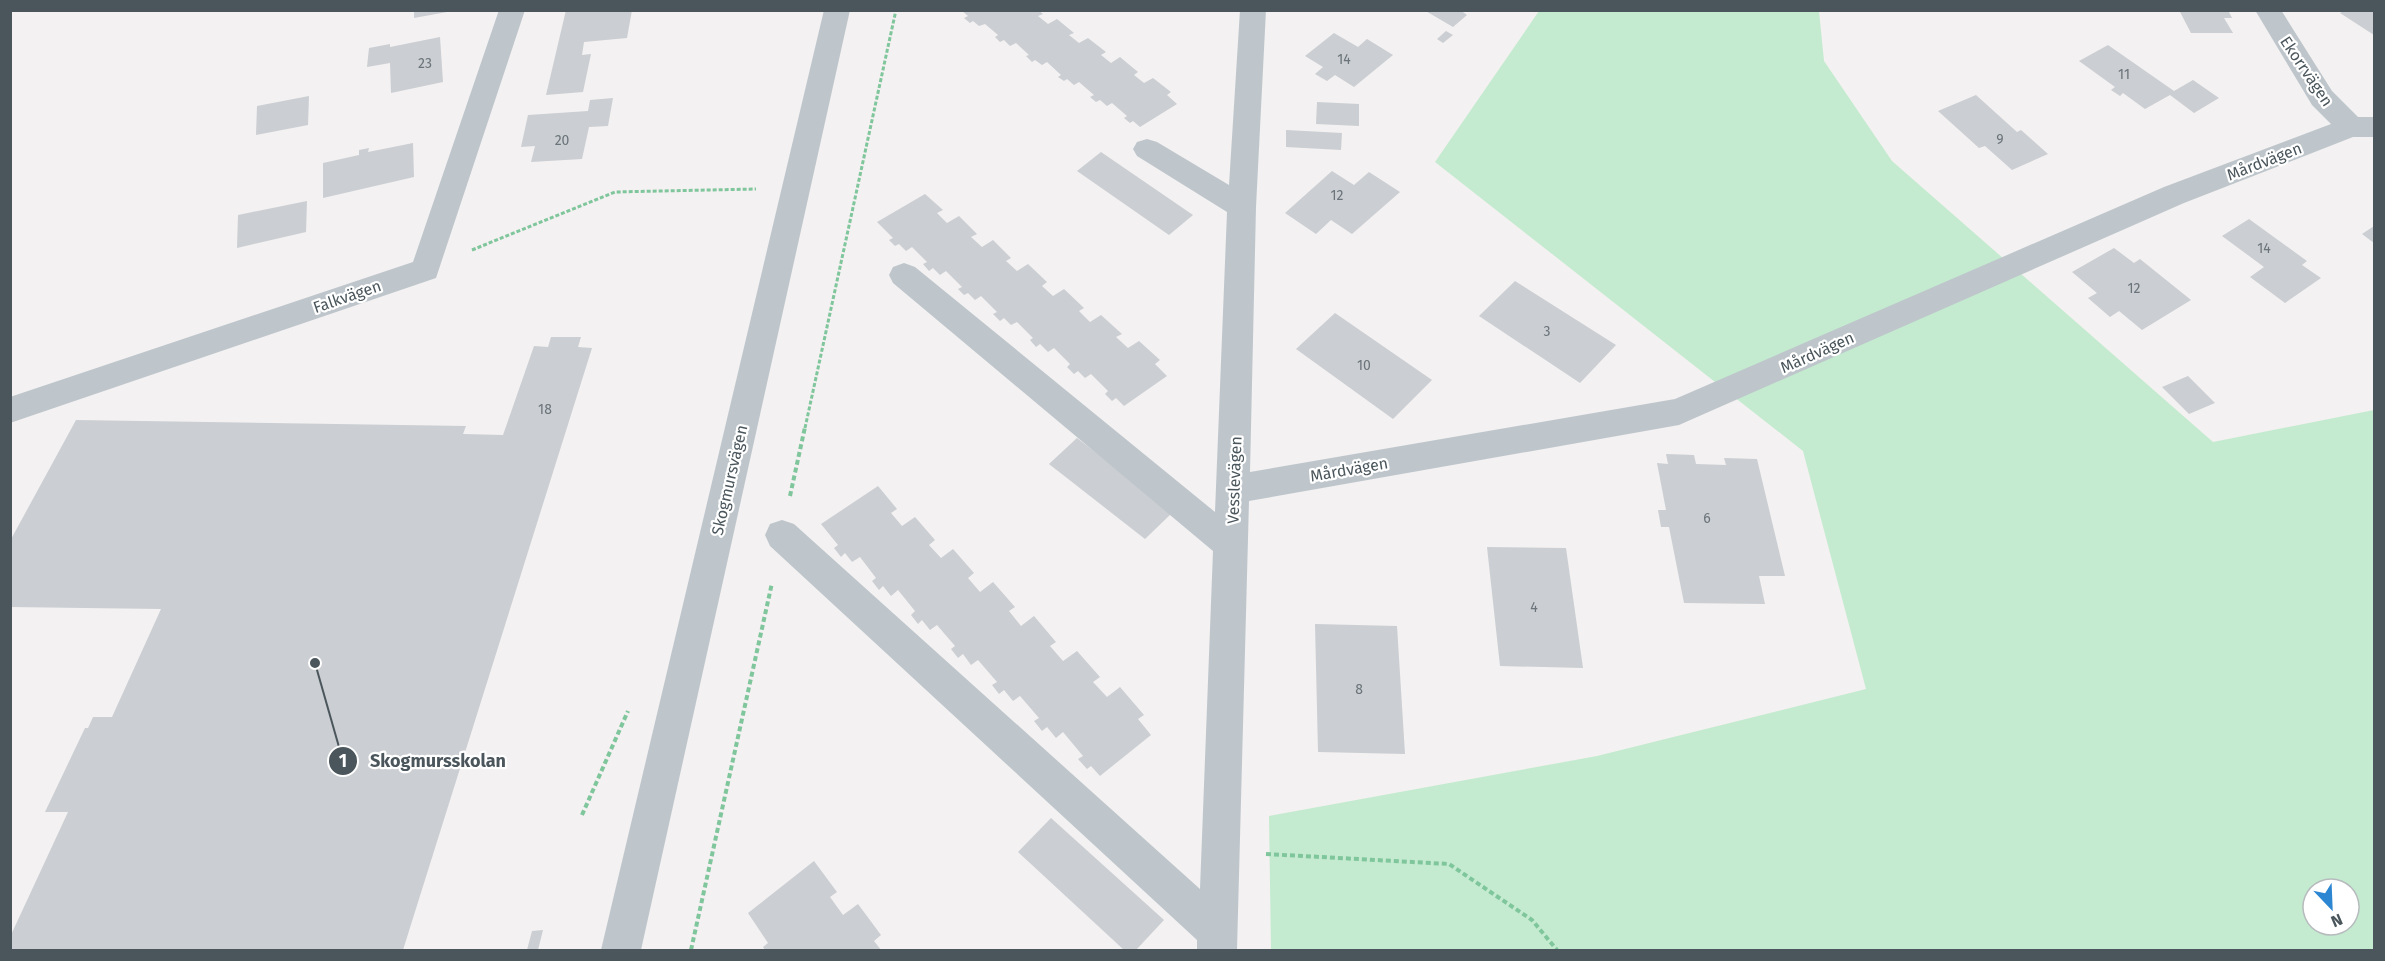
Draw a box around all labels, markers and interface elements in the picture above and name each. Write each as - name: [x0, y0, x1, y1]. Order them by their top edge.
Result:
- street label: Ekorrvägen: [2276, 33, 2337, 110]
- house number: 14: [1337, 51, 1351, 68]
- house number: 23: [418, 55, 432, 72]
- house number: 11: [2118, 66, 2130, 83]
- house number: 9: [1996, 131, 2004, 148]
- house number: 20: [555, 132, 570, 149]
- street label: Mårdvägen: [2224, 138, 2304, 184]
- house number: 12: [1331, 187, 1344, 204]
- house number: 14: [2257, 240, 2271, 257]
- street label: Falkvägen: [311, 276, 384, 317]
- house number: 12: [2128, 280, 2141, 297]
- house number: 3: [1544, 323, 1551, 340]
- street label: Mårdvägen: [1777, 328, 1857, 377]
- house number: 10: [1357, 357, 1371, 374]
- house number: 18: [538, 401, 552, 418]
- street label: Skogmursvägen: [708, 423, 751, 537]
- street label: Vesslevägen: [1223, 436, 1246, 524]
- street label: Mårdvägen: [1309, 453, 1390, 486]
- house number: 6: [1703, 510, 1711, 527]
- house number: 4: [1530, 599, 1538, 616]
- house number: 8: [1355, 681, 1363, 698]
- callout: Skogmursskolan: [328, 743, 518, 779]
- text: 1: [339, 750, 347, 772]
- text: Skogmursskolan: [370, 750, 506, 772]
- north arrow: [2301, 877, 2361, 937]
- text: N: [2328, 910, 2345, 931]

